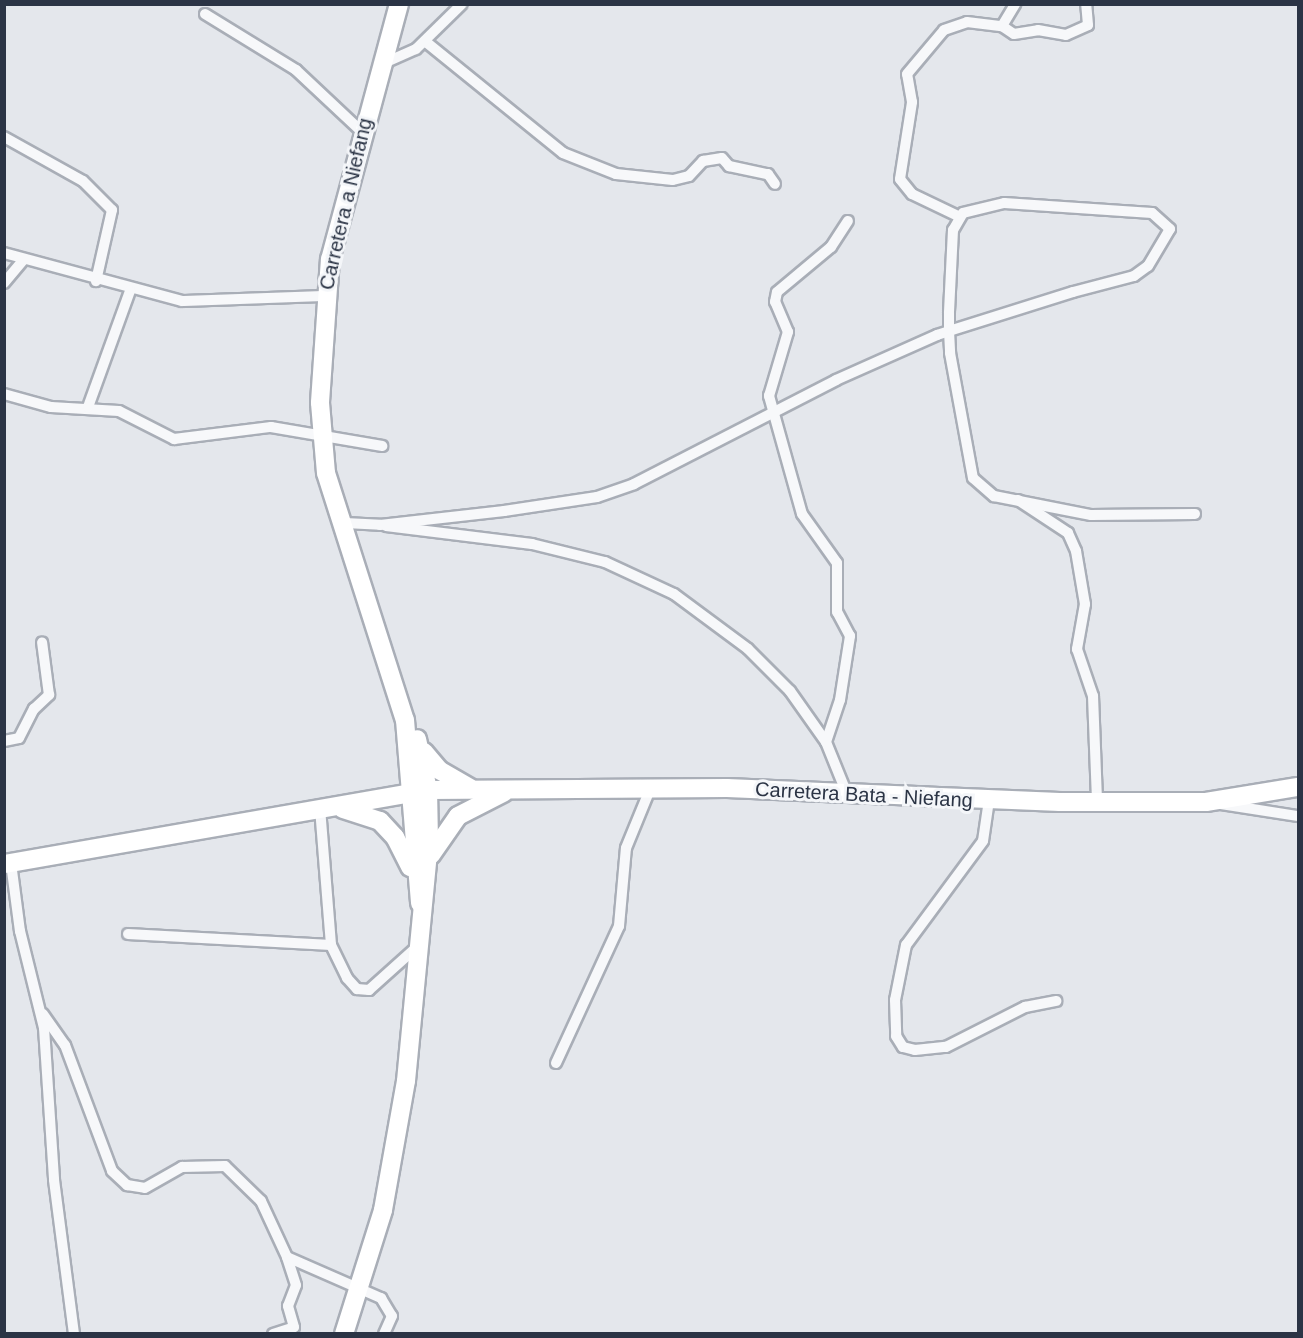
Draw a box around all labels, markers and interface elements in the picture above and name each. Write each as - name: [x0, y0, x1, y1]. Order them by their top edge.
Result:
- street label: Carretera a Niefang: [315, 116, 377, 292]
- street label: Carretera Bata - Niefang: [755, 777, 973, 813]

